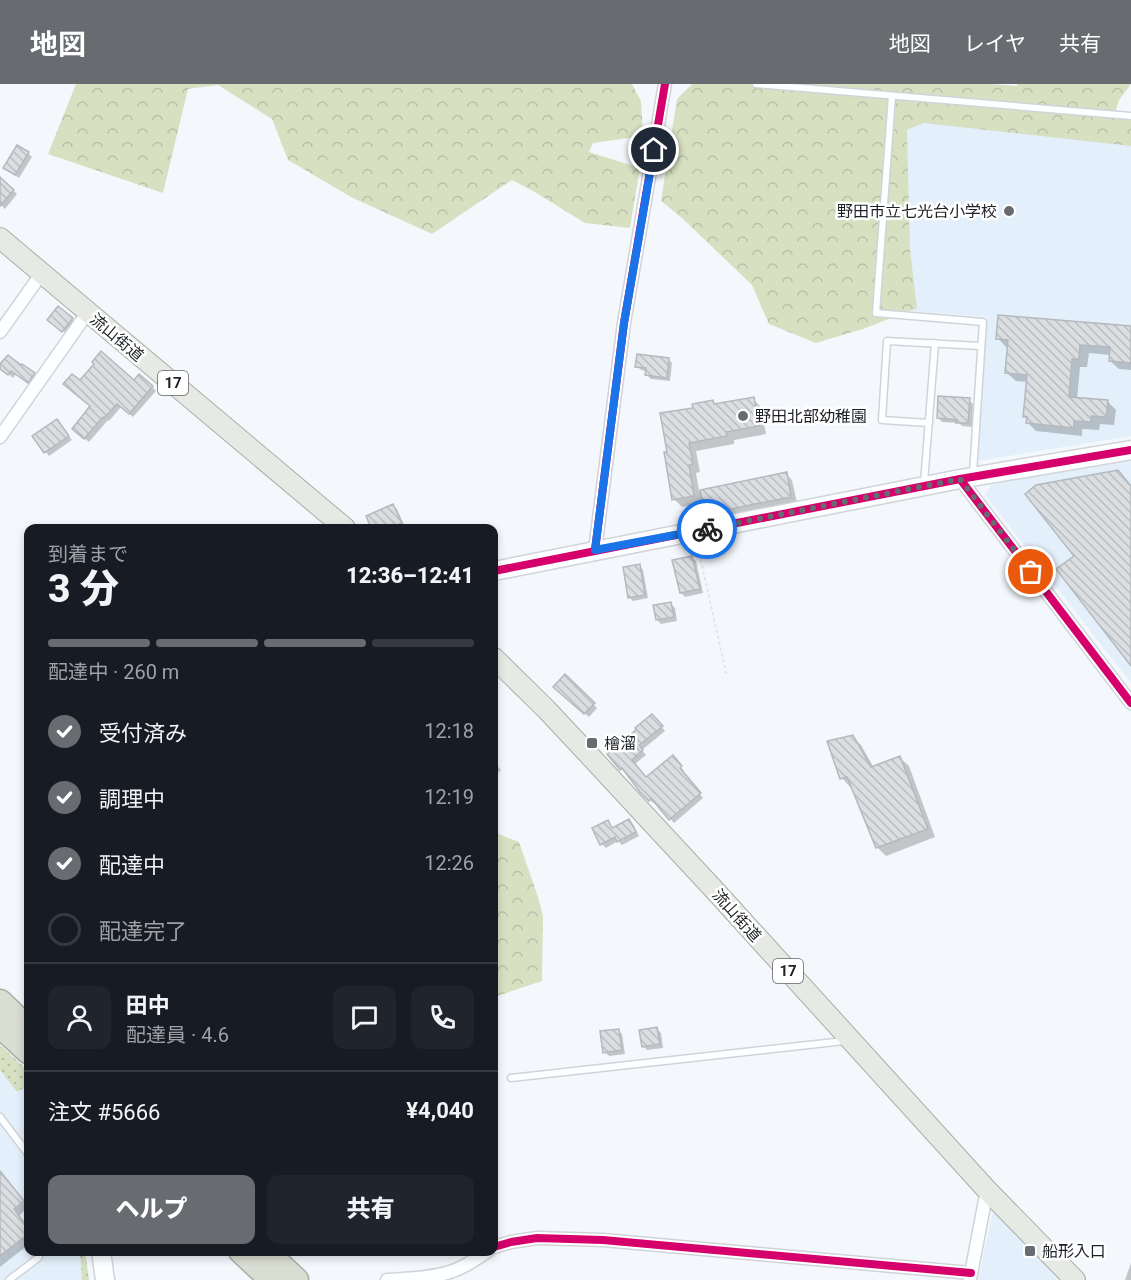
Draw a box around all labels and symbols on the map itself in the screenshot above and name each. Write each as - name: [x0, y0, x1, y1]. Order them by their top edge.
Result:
- pin: [628, 124, 679, 175]
- place label: 野田市立七光台小学校: [837, 202, 997, 221]
- marker: 野田市立七光台小学校: [1002, 204, 1016, 218]
- street label: 流山街道: [86, 310, 147, 365]
- road number: 17: [158, 371, 188, 395]
- place label: 野田北部幼稚園: [755, 407, 867, 426]
- marker: 野田北部幼稚園: [736, 409, 750, 423]
- courier: [677, 499, 737, 559]
- pin: [1005, 546, 1056, 597]
- place label: 檜溜: [604, 734, 636, 753]
- marker: 檜溜: [585, 736, 599, 750]
- street label: 流山街道: [708, 885, 765, 945]
- road number: 17: [773, 959, 803, 983]
- place label: 船形入口: [1042, 1242, 1106, 1261]
- marker: 船形入口: [1023, 1244, 1037, 1258]

